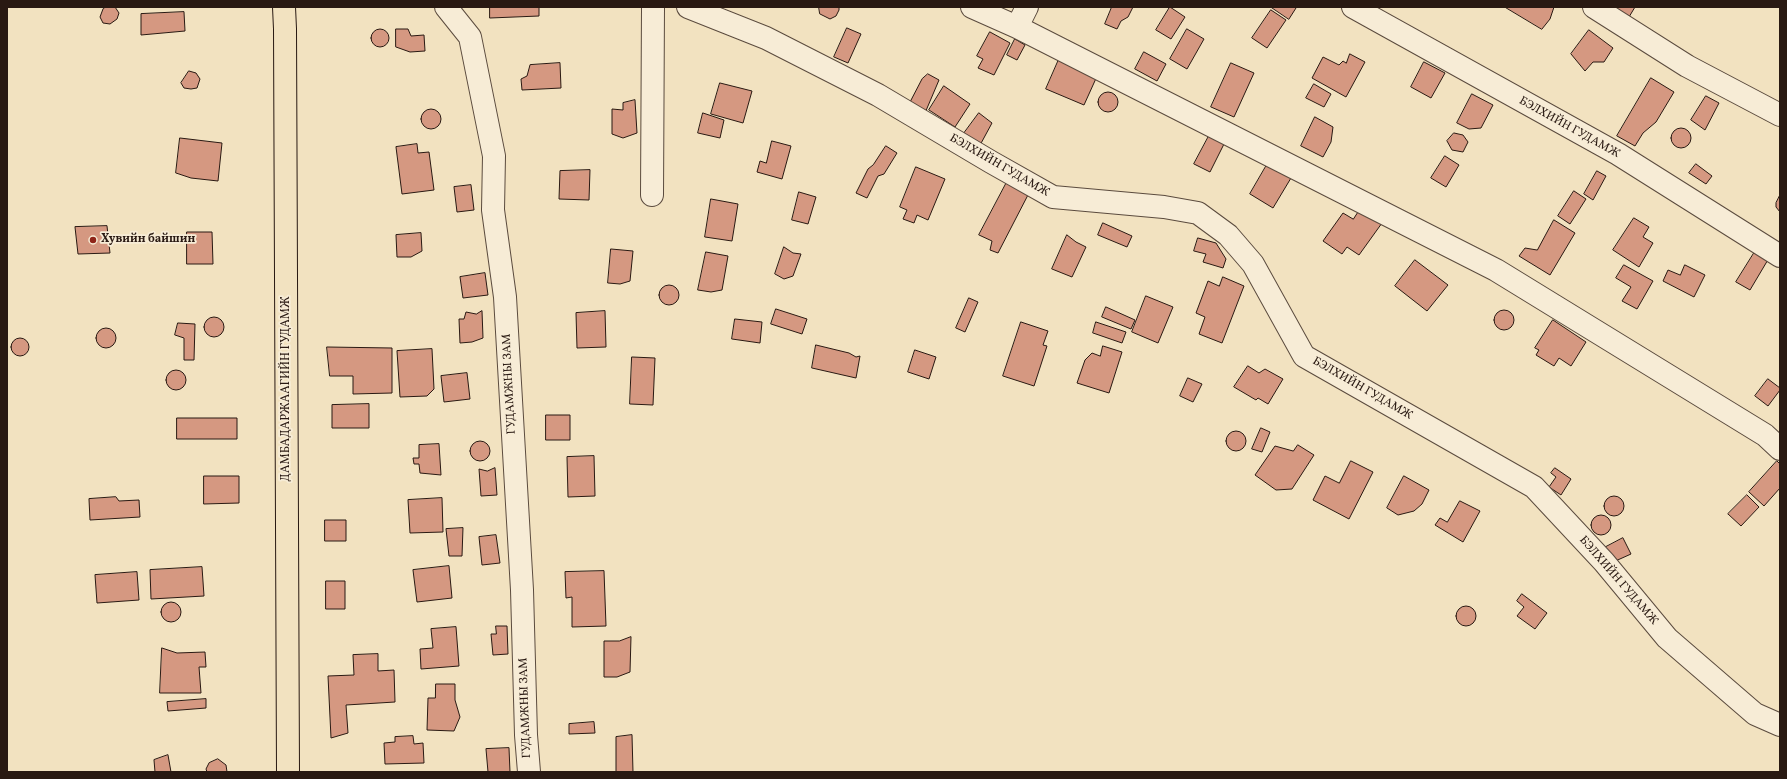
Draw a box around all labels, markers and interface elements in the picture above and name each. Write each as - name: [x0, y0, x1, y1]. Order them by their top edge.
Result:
- street label: БЭЛХИЙН ГУДАМЖ: [1516, 94, 1622, 162]
- street label: БЭЛХИЙН ГУДАМЖ: [946, 132, 1052, 200]
- place label: Хувийн байшин: [101, 233, 195, 247]
- marker: Хувийн байшин: [88, 235, 98, 245]
- street label: ДАМБАДАРЖААГИЙН ГУДАМЖ: [280, 296, 294, 482]
- street label: ГУДАМЖНЫ ЗАМ: [500, 333, 520, 435]
- street label: БЭЛХИЙН ГУДАМЖ: [1309, 355, 1415, 423]
- street label: БЭЛХИЙН ГУДАМЖ: [1576, 534, 1660, 628]
- street label: ГУДАМЖНЫ ЗАМ: [517, 657, 535, 759]

